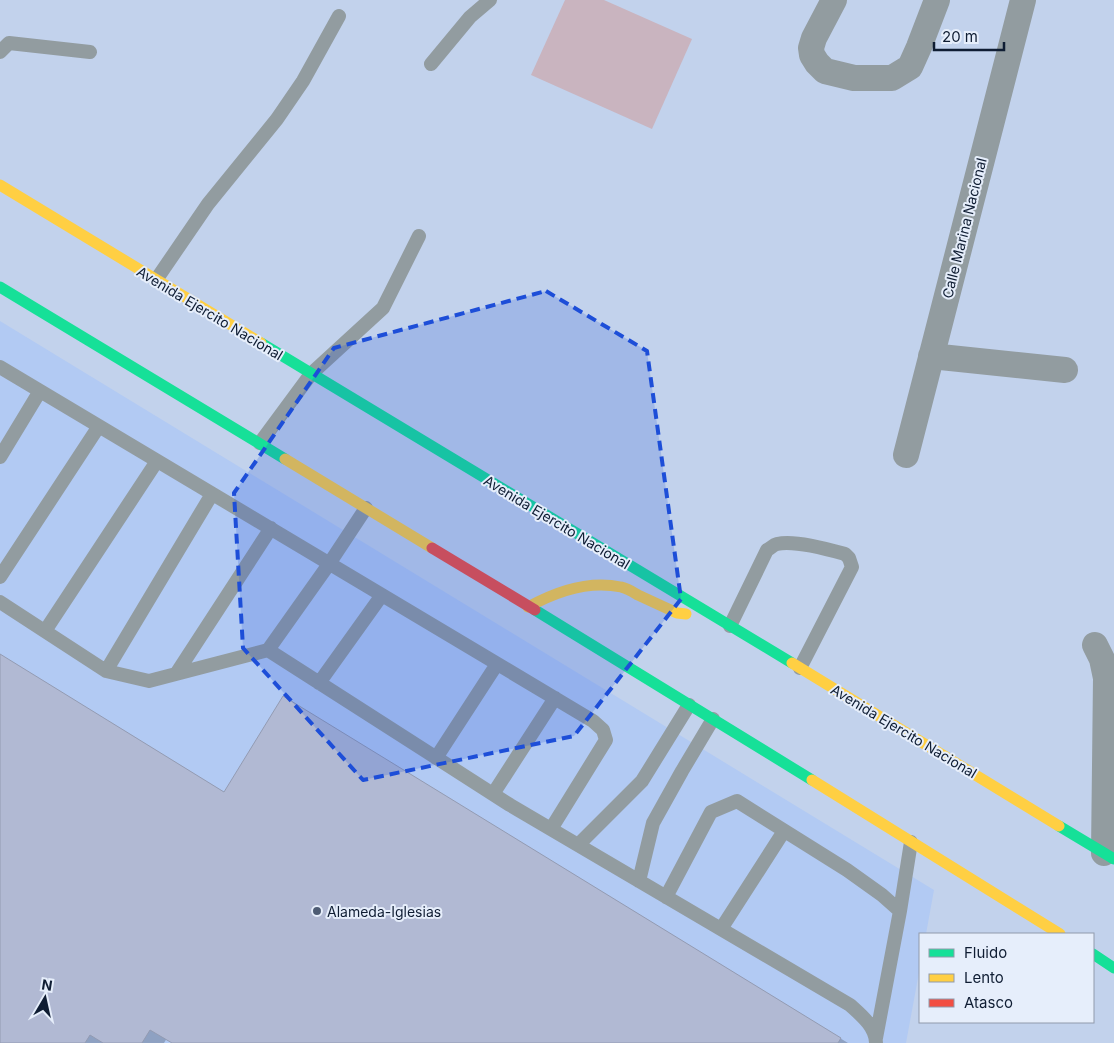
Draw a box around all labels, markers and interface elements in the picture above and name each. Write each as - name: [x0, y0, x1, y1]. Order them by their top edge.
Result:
- scale bar: [934, 20, 1004, 52]
- text: 20 m: [942, 27, 978, 46]
- street label: Calle Marina Nacional: [938, 156, 990, 300]
- street label: Avenida Ejercito Nacional: [134, 263, 286, 363]
- street label: Avenida Ejercito Nacional: [481, 472, 633, 572]
- street label: Avenida Ejercito Nacional: [828, 681, 980, 781]
- place label: Alameda-Iglesias: [327, 903, 441, 920]
- marker: Alameda-Iglesias: [311, 905, 323, 917]
- legend: [919, 933, 1094, 1023]
- text: Fluido: [964, 943, 1007, 962]
- text: Lento: [964, 968, 1004, 987]
- north arrow: [20, 973, 70, 1023]
- text: N: [41, 975, 54, 994]
- text: Atasco: [964, 993, 1013, 1012]

